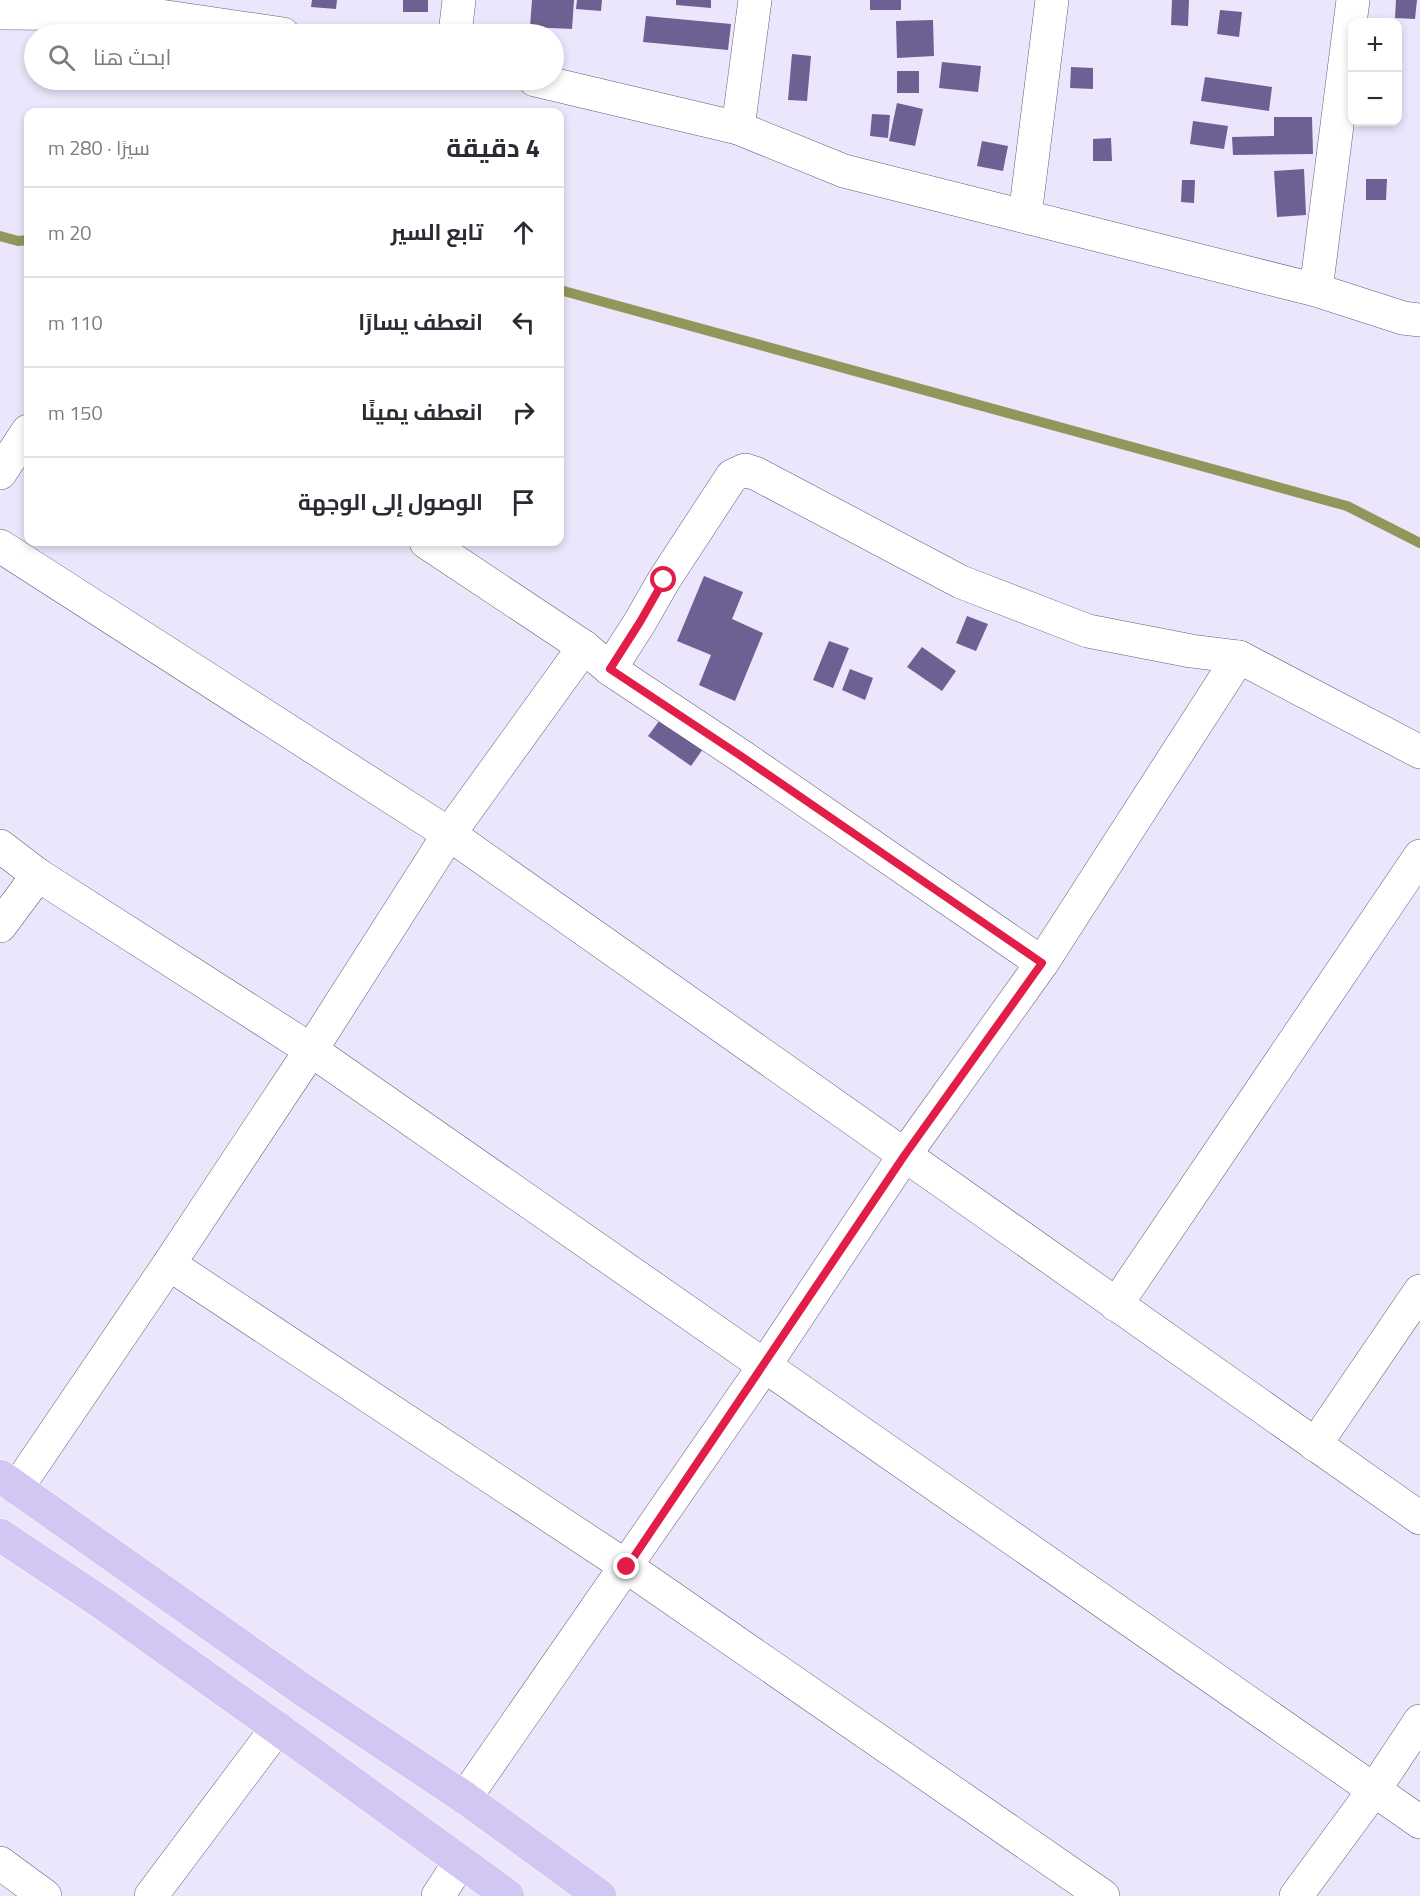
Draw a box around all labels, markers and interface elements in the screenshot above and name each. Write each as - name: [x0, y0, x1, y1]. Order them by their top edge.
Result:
- map controls: [1348, 18, 1402, 126]
- button: +: [1348, 18, 1402, 72]
- search box: [24, 24, 564, 90]
- text: ابحث هنا: [93, 40, 171, 74]
- icon: search: [45, 41, 78, 74]
- button: −: [1348, 72, 1402, 126]
- text: 4 دقيقة: [446, 128, 540, 167]
- text: سيرًا · 280 m: [48, 132, 150, 163]
- text: تابع السير: [391, 215, 483, 249]
- icon: ahead: [507, 216, 540, 249]
- text: 20 m: [48, 217, 92, 248]
- text: انعطف يسارًا: [358, 305, 483, 339]
- icon: left: [507, 306, 540, 339]
- text: 110 m: [48, 307, 103, 338]
- text: انعطف يمينًا: [361, 395, 483, 429]
- icon: right: [507, 396, 540, 429]
- text: 150 m: [48, 397, 103, 428]
- text: الوصول إلى الوجهة: [298, 485, 483, 519]
- icon: arrive: [507, 486, 540, 519]
- route start: [650, 566, 676, 592]
- route end: [613, 1553, 639, 1579]

